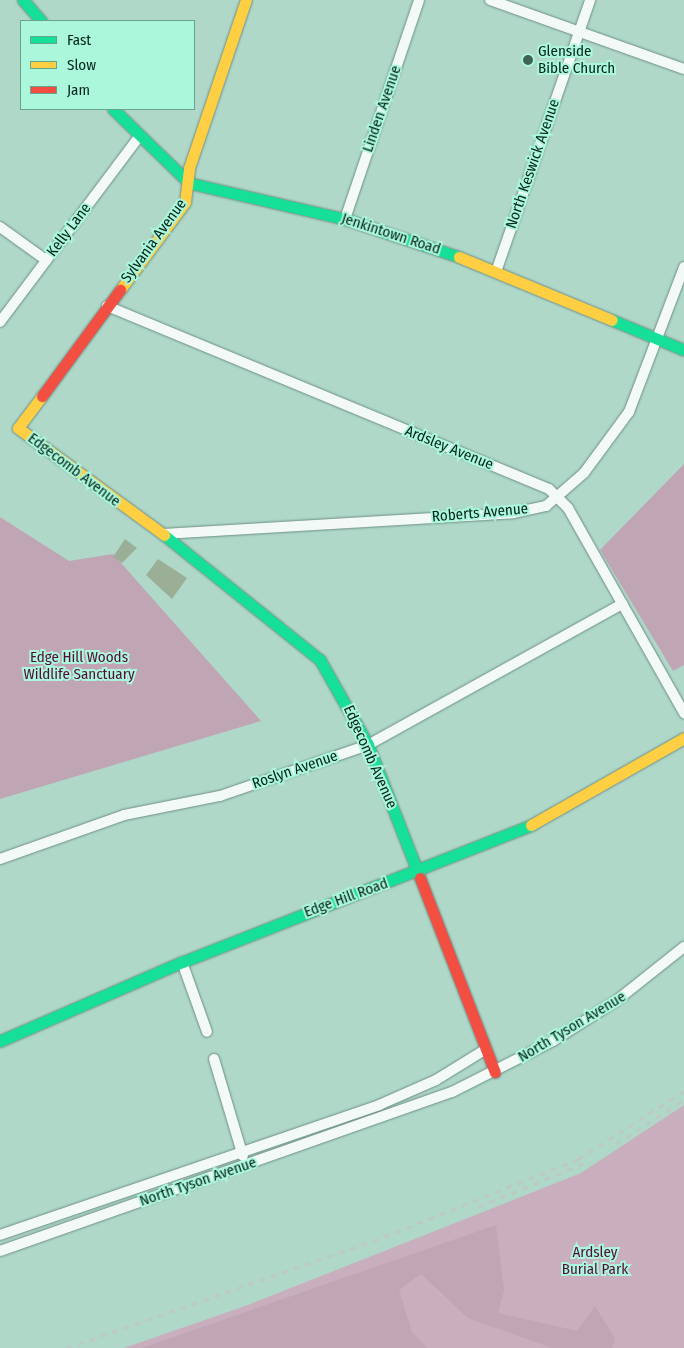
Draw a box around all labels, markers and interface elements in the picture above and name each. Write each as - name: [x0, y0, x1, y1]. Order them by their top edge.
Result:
- legend: [20, 20, 195, 110]
- text: Fast: [67, 31, 91, 49]
- place label: Glenside Bible Church: [538, 42, 615, 77]
- marker: Glenside Bible Church: [522, 54, 534, 66]
- text: Slow: [67, 56, 96, 74]
- street label: Linden Avenue: [359, 63, 405, 155]
- text: Jam: [67, 81, 90, 99]
- street label: North Keswick Avenue: [502, 97, 564, 231]
- street label: Sylvania Avenue: [118, 196, 190, 286]
- street label: Kelly Lane: [43, 200, 95, 260]
- street label: Jenkintown Road: [339, 210, 443, 258]
- street label: Ardsley Avenue: [402, 422, 496, 474]
- street label: Edgecomb Avenue: [24, 429, 124, 511]
- street label: Roberts Avenue: [431, 500, 529, 526]
- park label: Edge Hill Woods Wildlife Sanctuary: [23, 648, 135, 683]
- street label: Edgecomb Avenue: [339, 703, 401, 811]
- street label: Roslyn Avenue: [250, 747, 340, 793]
- street label: Edge Hill Road: [302, 875, 390, 921]
- street label: North Tyson Avenue: [515, 988, 629, 1066]
- street label: North Tyson Avenue: [137, 1154, 259, 1210]
- park label: Ardsley Burial Park: [562, 1243, 628, 1278]

